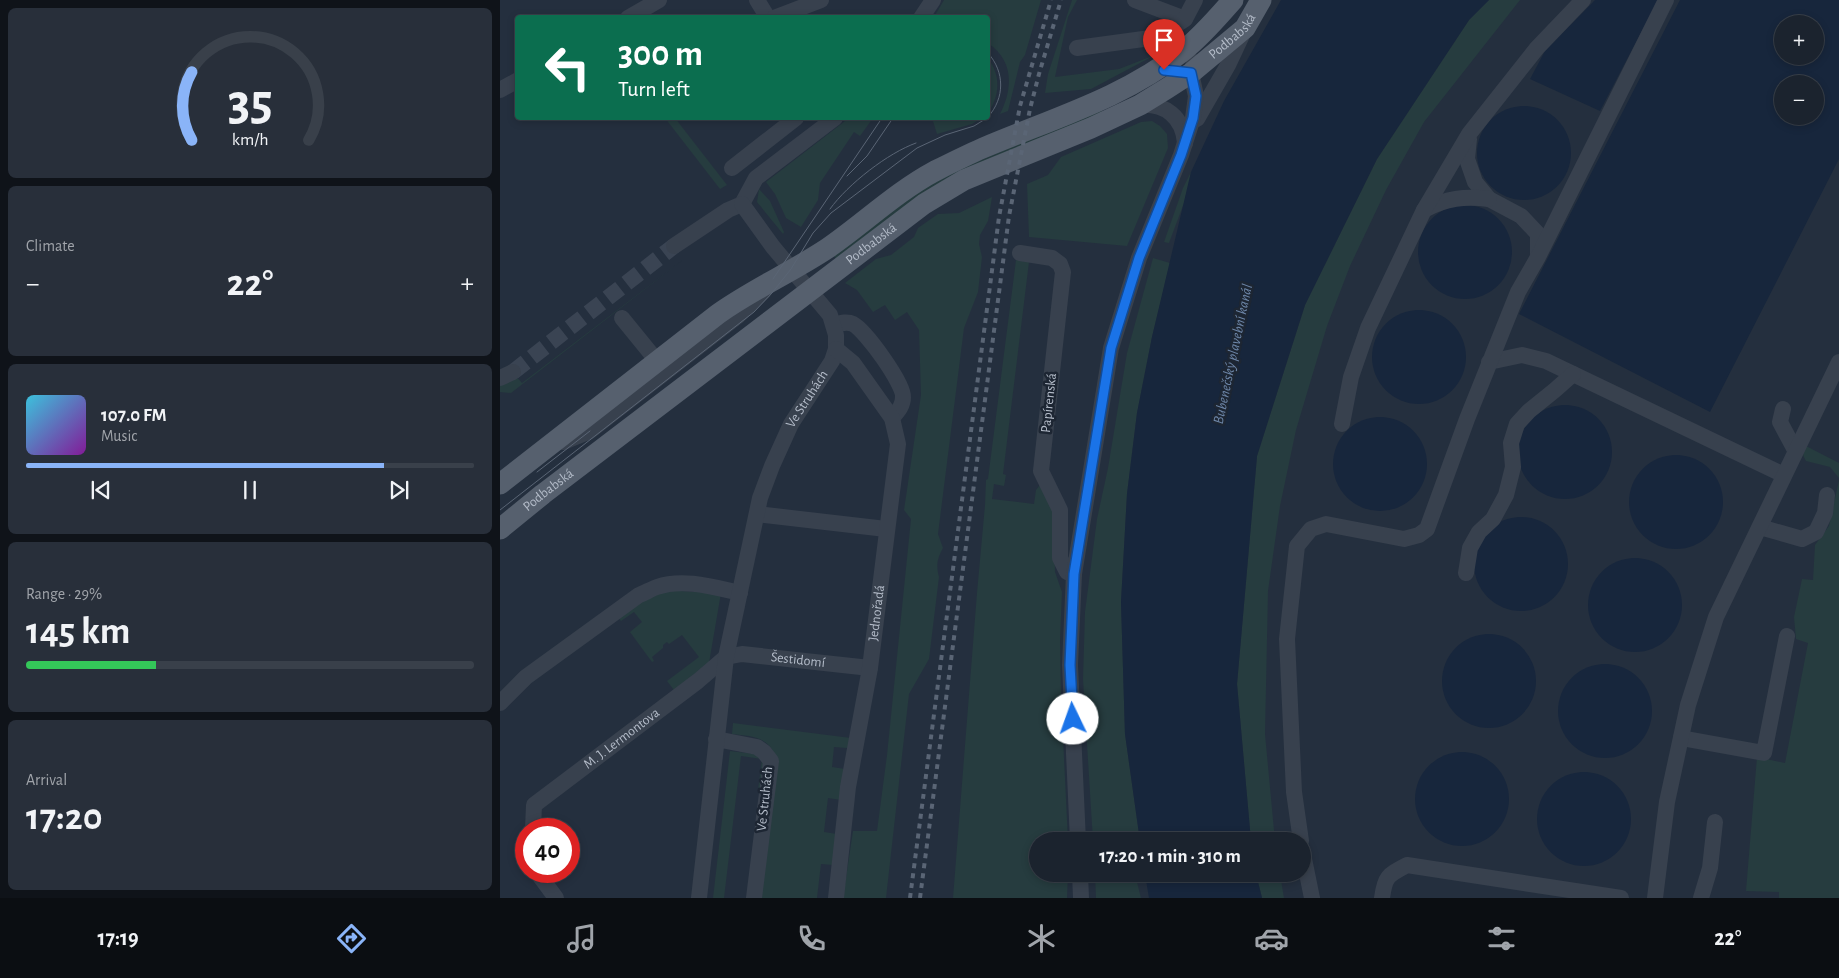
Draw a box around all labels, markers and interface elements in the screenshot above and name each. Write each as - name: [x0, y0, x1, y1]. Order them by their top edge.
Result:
- street label: Podbabská: [1206, 11, 1259, 62]
- map controls: [1774, 15, 1824, 125]
- button: +: [1774, 15, 1824, 65]
- pin: [1143, 19, 1185, 70]
- icon: arrive: [1150, 26, 1178, 54]
- icon: left: [535, 35, 600, 100]
- text: 300 m: [618, 37, 703, 72]
- button: −: [1774, 75, 1824, 125]
- text: 35: [228, 77, 272, 129]
- text: Turn left: [618, 78, 690, 100]
- text: km/h: [232, 131, 268, 149]
- street label: Podbabská: [843, 220, 900, 268]
- text: Climate: [26, 238, 75, 254]
- text: 22°: [227, 265, 273, 303]
- text: −: [26, 270, 39, 298]
- text: +: [461, 270, 474, 298]
- water label: Bubenečský plavební kanál: [1211, 282, 1255, 425]
- street label: Ve Struhách: [784, 368, 831, 430]
- street label: Papírenská: [1039, 372, 1059, 433]
- text: 107.0 FM: [101, 406, 167, 425]
- text: Music: [101, 428, 137, 444]
- street label: Podbabská: [521, 466, 577, 514]
- icon: previous: [87, 476, 115, 504]
- icon: pause: [236, 476, 264, 504]
- icon: next: [385, 476, 413, 504]
- street label: Jednořadá: [866, 584, 887, 642]
- text: Range · 29%: [26, 586, 102, 602]
- text: 145 km: [26, 613, 130, 651]
- street label: Šestidomí: [770, 648, 826, 670]
- position arrow: [1046, 692, 1098, 744]
- street label: M. J. Lermontova: [581, 705, 663, 772]
- street label: Ve Struhách: [755, 766, 775, 832]
- text: Arrival: [26, 772, 67, 788]
- text: 17:20: [26, 799, 103, 837]
- speed limit sign: 40: [515, 818, 580, 883]
- text: 17:20 · 1 min · 310 m: [1099, 847, 1241, 866]
- icon: directions: [334, 921, 369, 956]
- icon: music: [564, 921, 599, 956]
- icon: phone: [794, 921, 829, 956]
- icon: climate: [1024, 921, 1059, 956]
- icon: car: [1254, 921, 1289, 956]
- icon: filters: [1484, 921, 1519, 956]
- text: 17:19: [98, 927, 139, 949]
- text: 22°: [1714, 927, 1741, 949]

